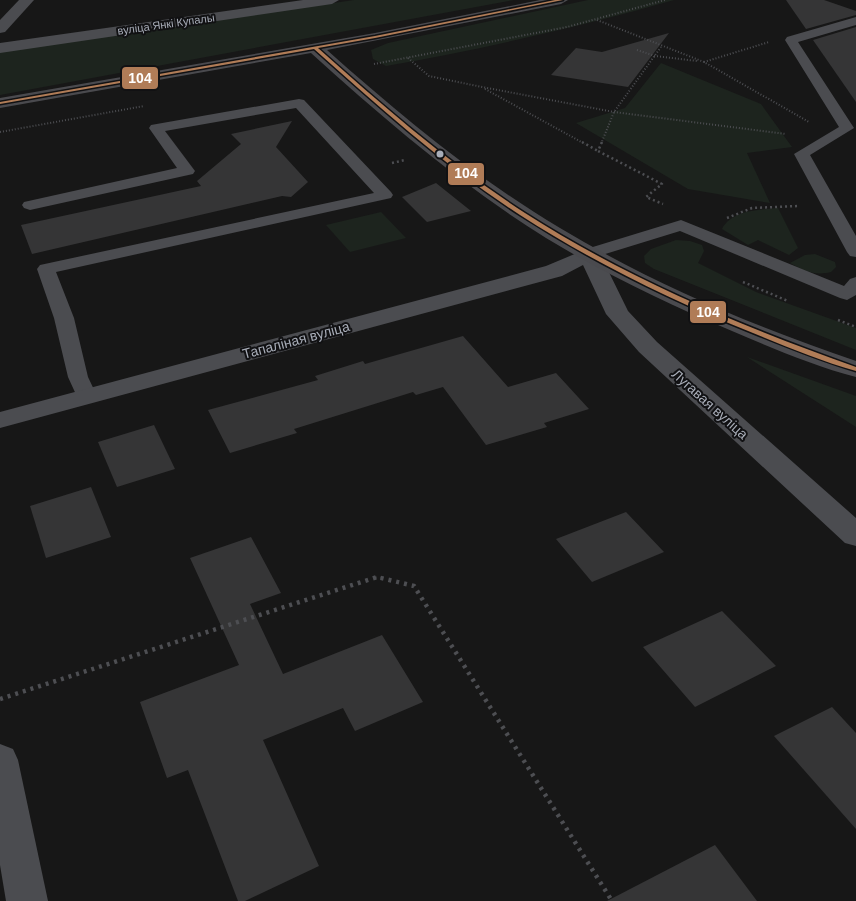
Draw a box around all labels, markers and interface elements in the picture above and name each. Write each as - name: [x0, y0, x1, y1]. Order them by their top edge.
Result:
- street label: вуліца Янкі Купалы: [117, 11, 215, 37]
- line badge: 104: [121, 66, 159, 90]
- text: 104: [128, 70, 152, 86]
- unlabelled marker: [435, 149, 445, 159]
- line badge: 104: [447, 162, 485, 186]
- text: 104: [454, 165, 478, 181]
- line badge: 104: [689, 300, 727, 324]
- text: 104: [696, 304, 720, 320]
- street label: Тапаліная вуліца: [241, 318, 352, 362]
- street label: Лугавая вуліца: [669, 366, 751, 442]

